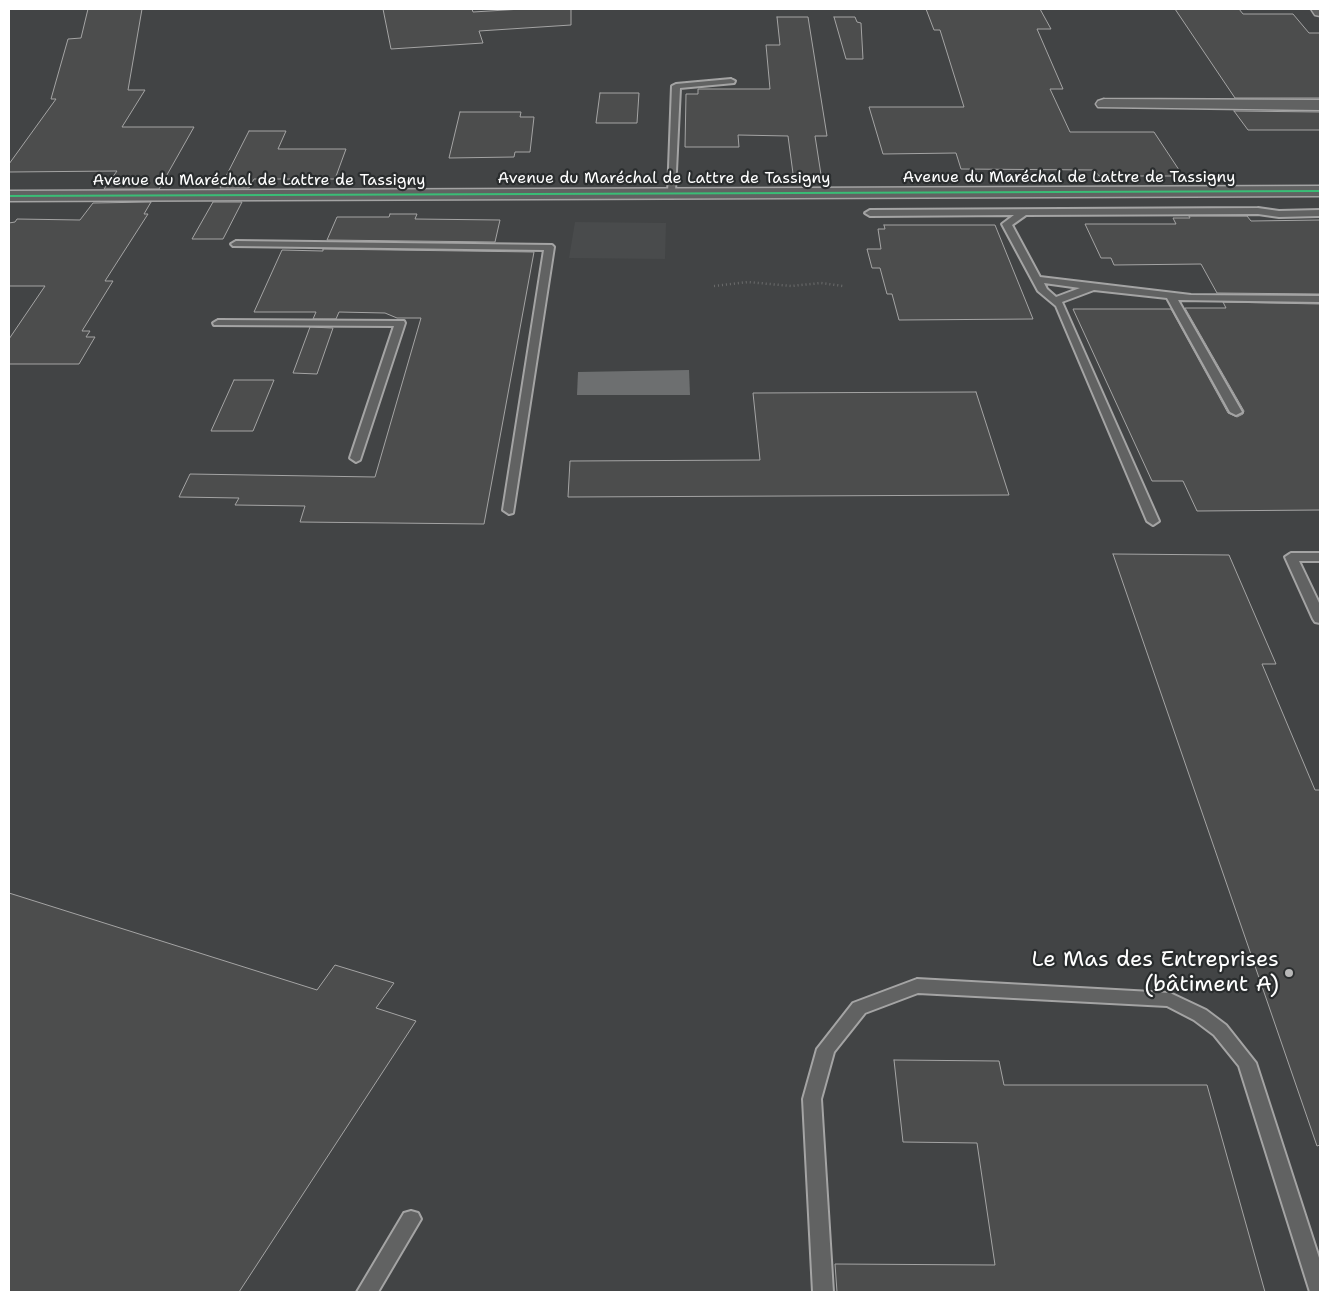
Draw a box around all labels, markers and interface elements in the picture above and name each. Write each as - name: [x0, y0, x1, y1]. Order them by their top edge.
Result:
- street label: Avenue du Maréchal de Lattre de Tassigny: [903, 168, 1235, 188]
- street label: Avenue du Maréchal de Lattre de Tassigny: [498, 169, 830, 189]
- street label: Avenue du Maréchal de Lattre de Tassigny: [93, 171, 425, 191]
- place label: Le Mas des Entreprises (bâtiment A): [1032, 947, 1279, 998]
- marker: Le Mas des Entreprises (bâtiment A): [1283, 967, 1295, 979]

